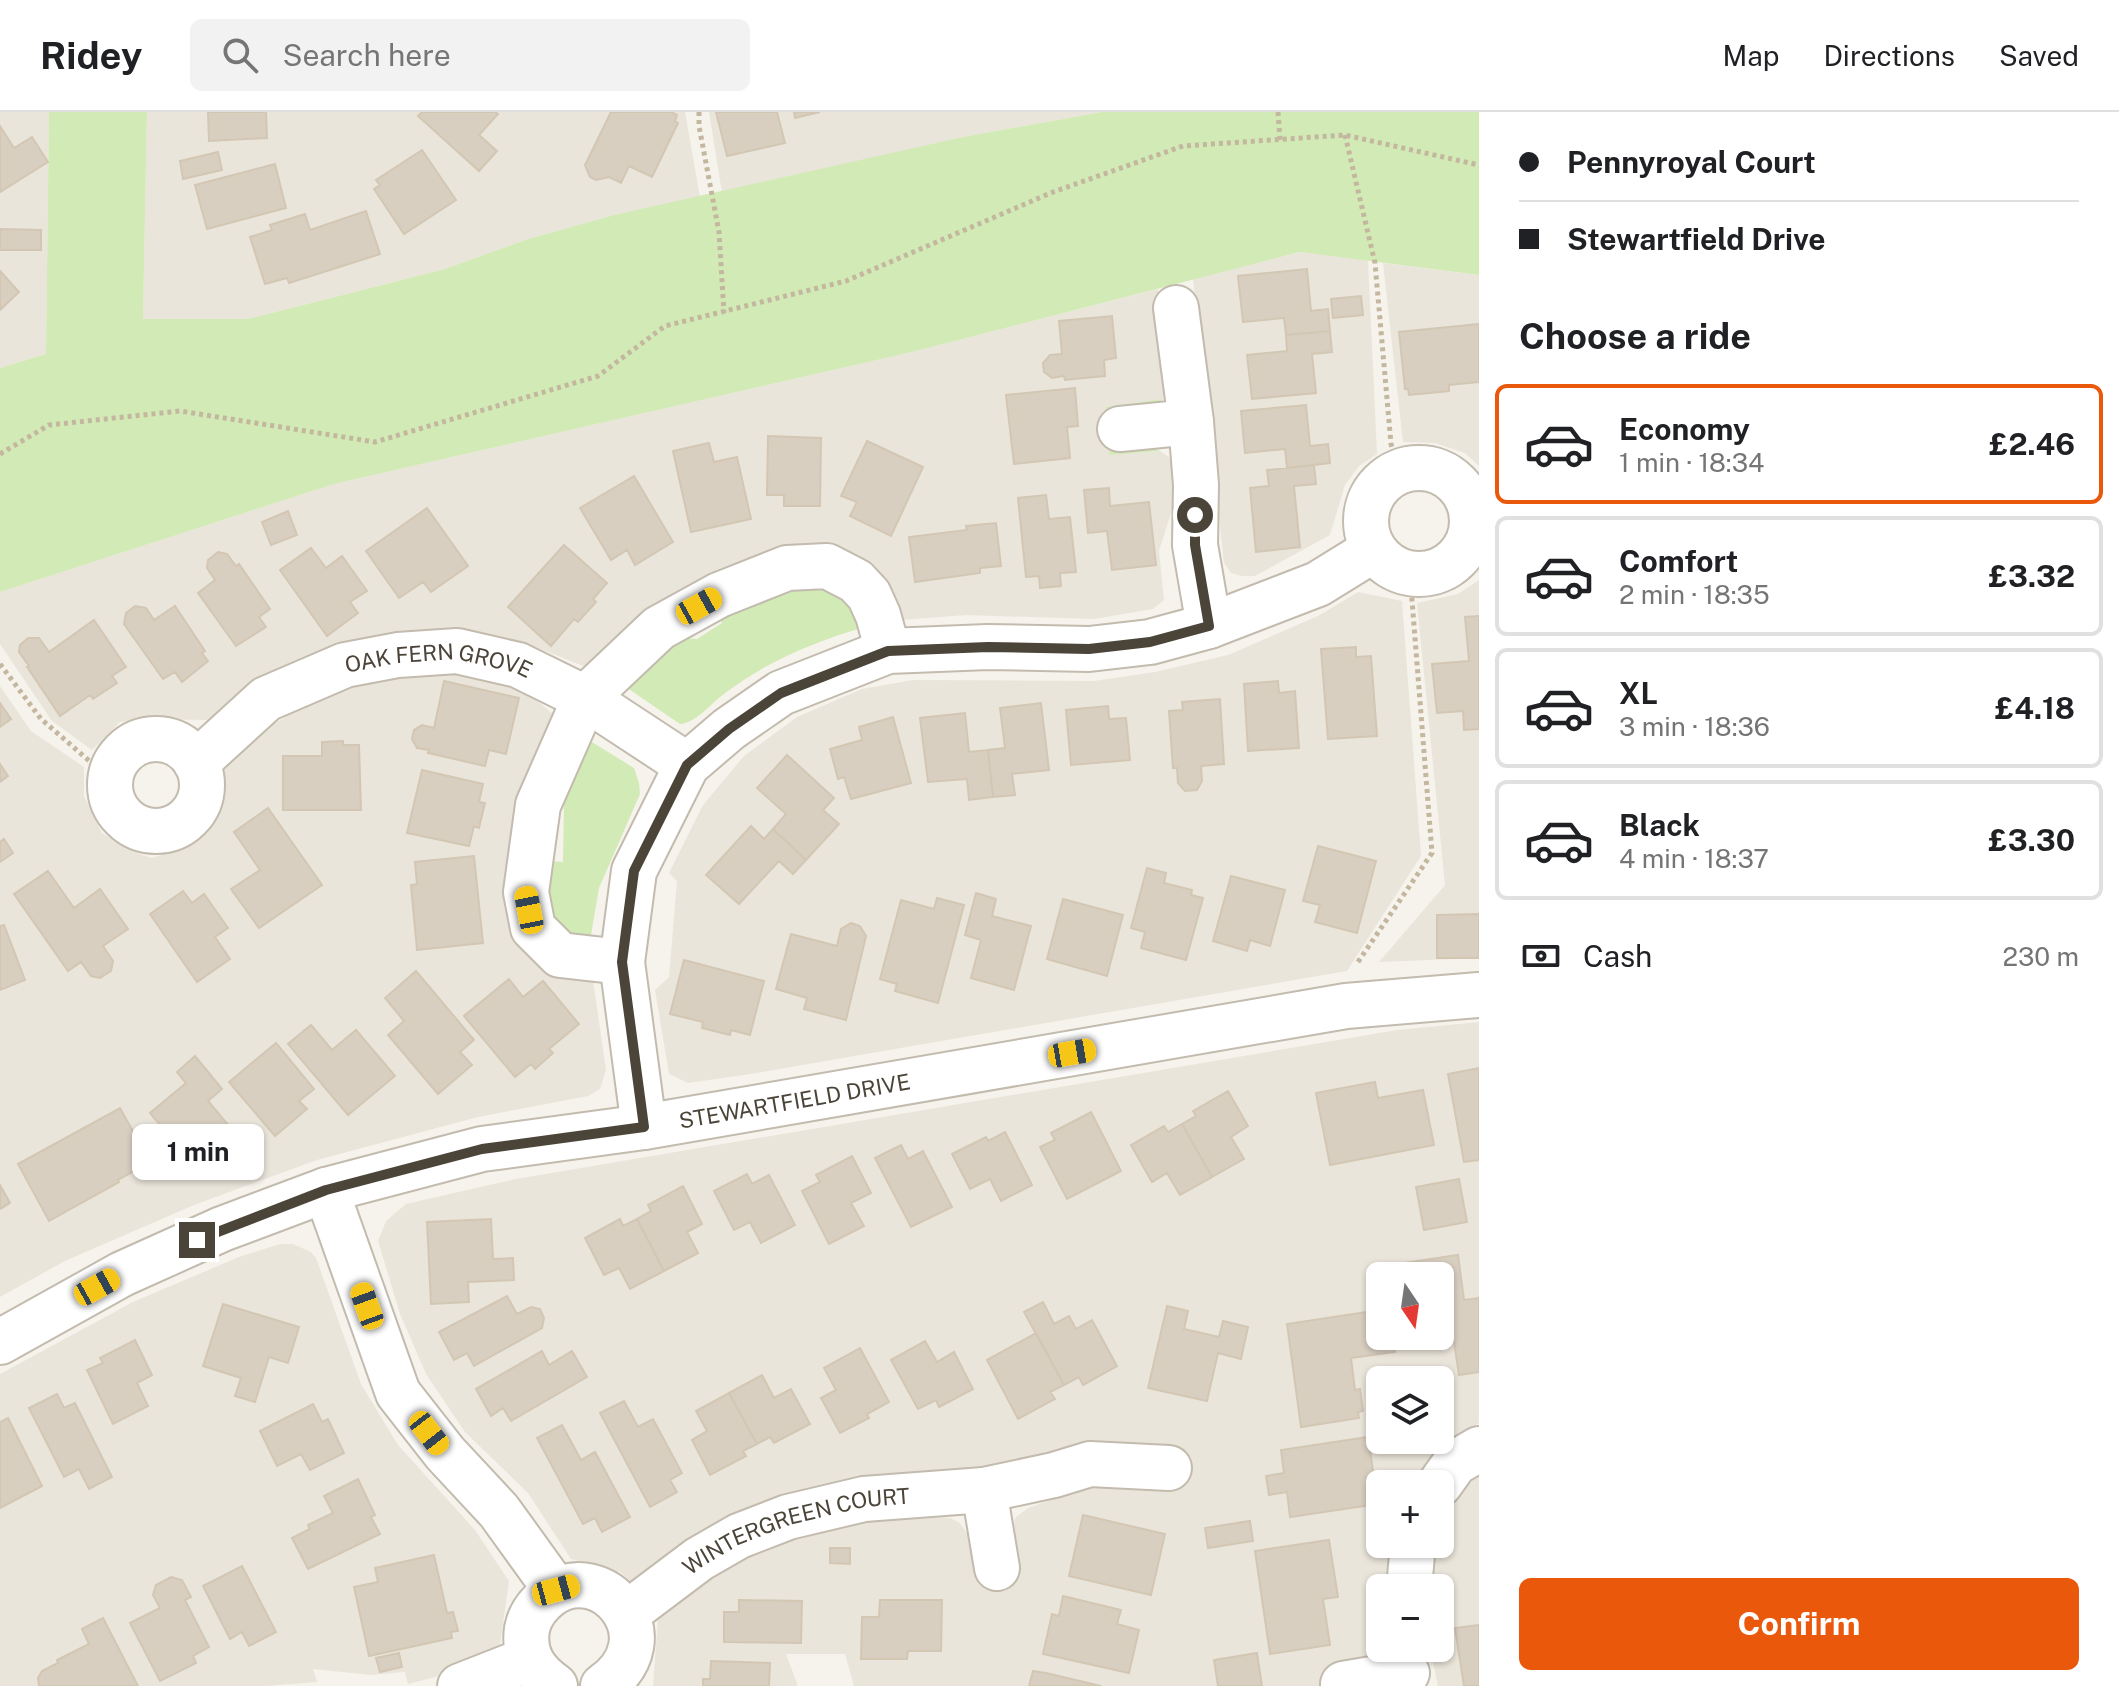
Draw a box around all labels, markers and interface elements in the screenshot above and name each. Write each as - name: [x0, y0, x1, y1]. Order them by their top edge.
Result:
- search box: [190, 19, 750, 91]
- text: Ridey: [40, 33, 142, 78]
- icon: search: [218, 33, 262, 77]
- text: Search here: [282, 37, 451, 73]
- text: Map: [1723, 39, 1779, 72]
- text: Directions: [1823, 39, 1955, 72]
- text: Saved: [1999, 39, 2079, 72]
- text: Pennyroyal Court: [1567, 144, 1816, 180]
- text: Stewartfield Drive: [1567, 221, 1826, 257]
- text: Choose a ride: [1519, 315, 1751, 357]
- icon: car: [1523, 408, 1595, 480]
- text: Economy: [1619, 411, 1750, 447]
- text: £2.46: [1989, 426, 2075, 462]
- text: 1 min · 18:34: [1619, 447, 1764, 478]
- route start: [1177, 497, 1213, 533]
- icon: car: [1523, 540, 1595, 612]
- text: Comfort: [1619, 543, 1738, 579]
- text: £3.32: [1989, 558, 2075, 594]
- text: 2 min · 18:35: [1619, 579, 1770, 610]
- car: [672, 584, 726, 628]
- street label: OAK FERN GROVE: [343, 638, 537, 683]
- icon: car: [1523, 672, 1595, 744]
- text: XL: [1619, 675, 1658, 711]
- text: £4.18: [1995, 690, 2075, 726]
- text: 3 min · 18:36: [1619, 711, 1770, 742]
- icon: car: [1523, 804, 1595, 876]
- text: Black: [1619, 807, 1700, 843]
- text: £3.30: [1988, 822, 2075, 858]
- text: 4 min · 18:37: [1619, 843, 1769, 874]
- car: [513, 884, 545, 936]
- icon: cash: [1519, 934, 1563, 978]
- text: Cash: [1583, 938, 1652, 974]
- text: 230 m: [2003, 941, 2079, 972]
- car: [1046, 1037, 1098, 1069]
- street label: STEWARTFIELD DRIVE: [677, 1068, 912, 1134]
- callout: 1 min: [131, 1124, 263, 1180]
- text: 1 min: [167, 1136, 229, 1167]
- route end: [179, 1222, 215, 1258]
- north arrow: [1366, 1262, 1454, 1350]
- map controls: [1366, 1262, 1454, 1662]
- car: [70, 1265, 124, 1309]
- car: [348, 1279, 386, 1333]
- button: layers: [1366, 1366, 1454, 1454]
- car: [405, 1407, 453, 1459]
- button: +: [1366, 1470, 1454, 1558]
- street label: WINTERGREEN COURT: [677, 1483, 911, 1580]
- car: [530, 1572, 582, 1608]
- button: −: [1366, 1574, 1454, 1662]
- button: Confirm: [1519, 1578, 2079, 1670]

